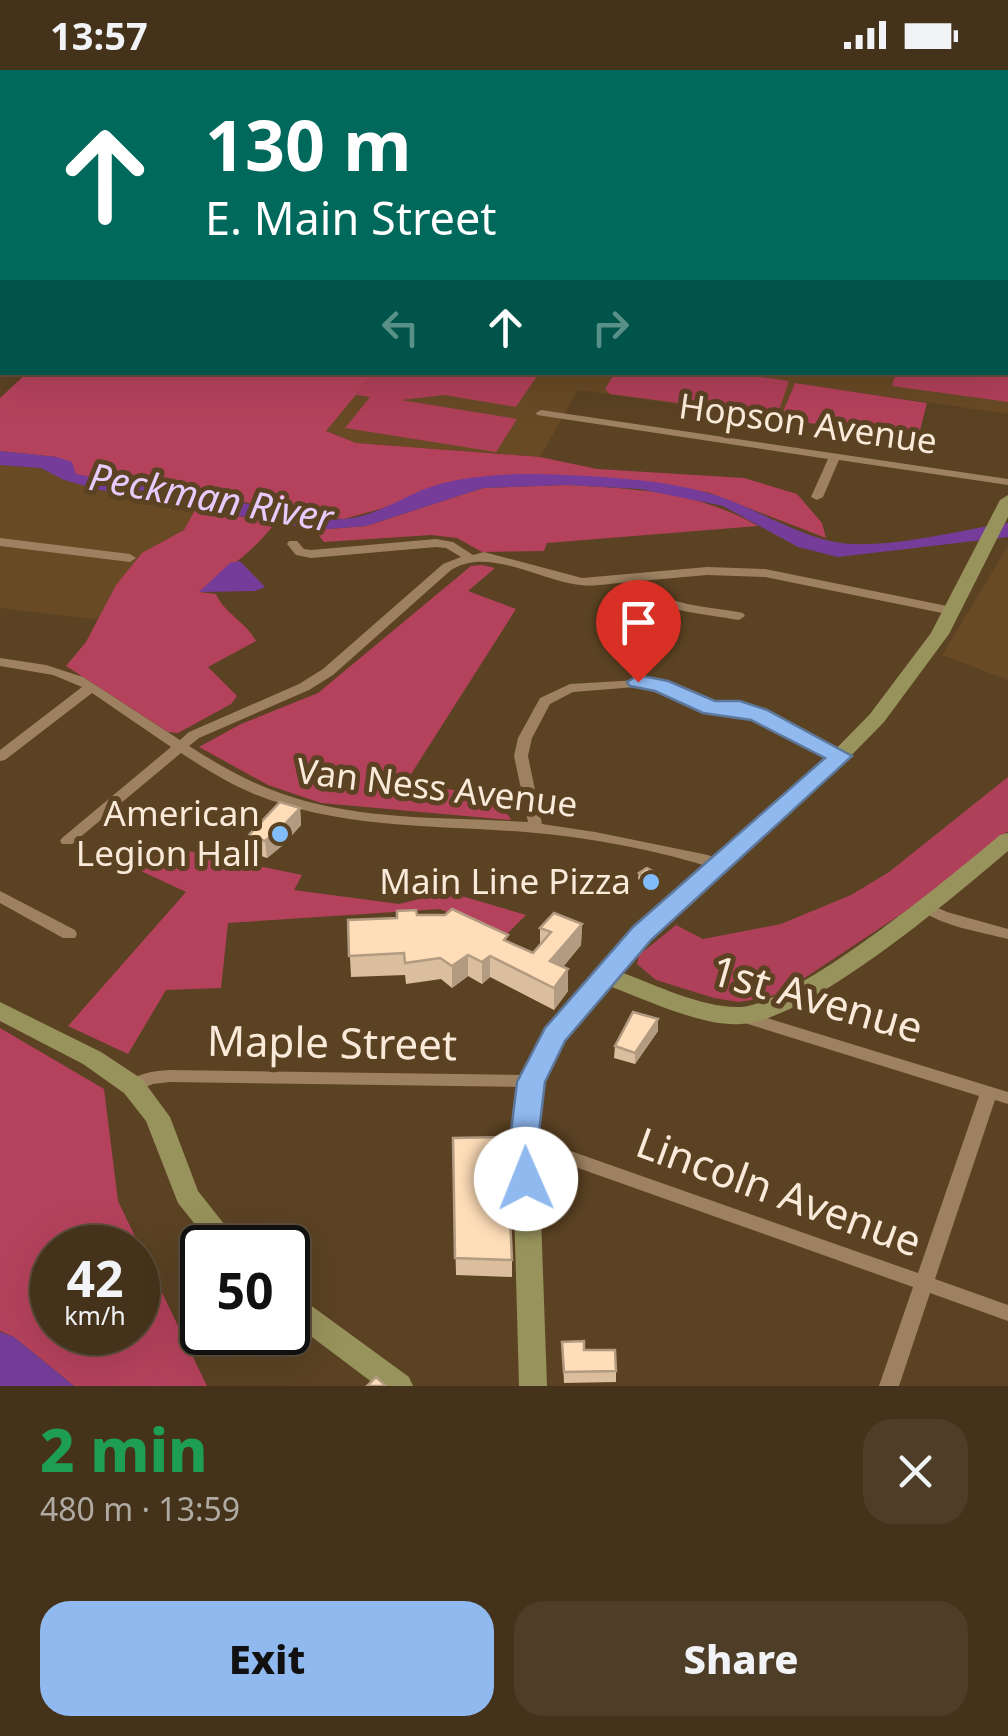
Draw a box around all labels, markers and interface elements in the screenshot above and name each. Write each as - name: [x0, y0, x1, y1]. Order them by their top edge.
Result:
- text: 13:57: [50, 9, 148, 61]
- text: 130 m: [205, 96, 412, 192]
- icon: ahead: [40, 110, 170, 240]
- text: E. Main Street: [205, 187, 497, 248]
- icon: left: [373, 300, 428, 355]
- icon: ahead: [478, 300, 533, 355]
- icon: right: [583, 300, 638, 355]
- street label: Hopson Avenue: [676, 381, 940, 464]
- water label: Peckman River: [85, 449, 339, 543]
- pin: [596, 580, 681, 683]
- icon: arrive: [611, 595, 666, 650]
- street label: Van Ness Avenue: [294, 746, 580, 827]
- place label: American Legion Hall: [76, 789, 260, 876]
- marker: American Legion Hall: [269, 823, 291, 845]
- place label: Main Line Pizza: [379, 857, 631, 904]
- marker: Main Line Pizza: [640, 871, 662, 893]
- street label: 1st Avenue: [705, 940, 930, 1055]
- street label: Maple Street: [206, 1011, 458, 1072]
- street label: Lincoln Avenue: [629, 1113, 930, 1269]
- position arrow: [474, 1127, 578, 1231]
- speed limit sign: 50: [180, 1225, 310, 1355]
- text: 42: [66, 1244, 124, 1312]
- text: km/h: [64, 1298, 126, 1332]
- text: 2 min: [40, 1408, 208, 1490]
- button: close: [863, 1419, 968, 1524]
- text: 480 m · 13:59: [40, 1487, 240, 1530]
- button: Exit: [40, 1601, 494, 1716]
- button: Share: [514, 1601, 968, 1716]

